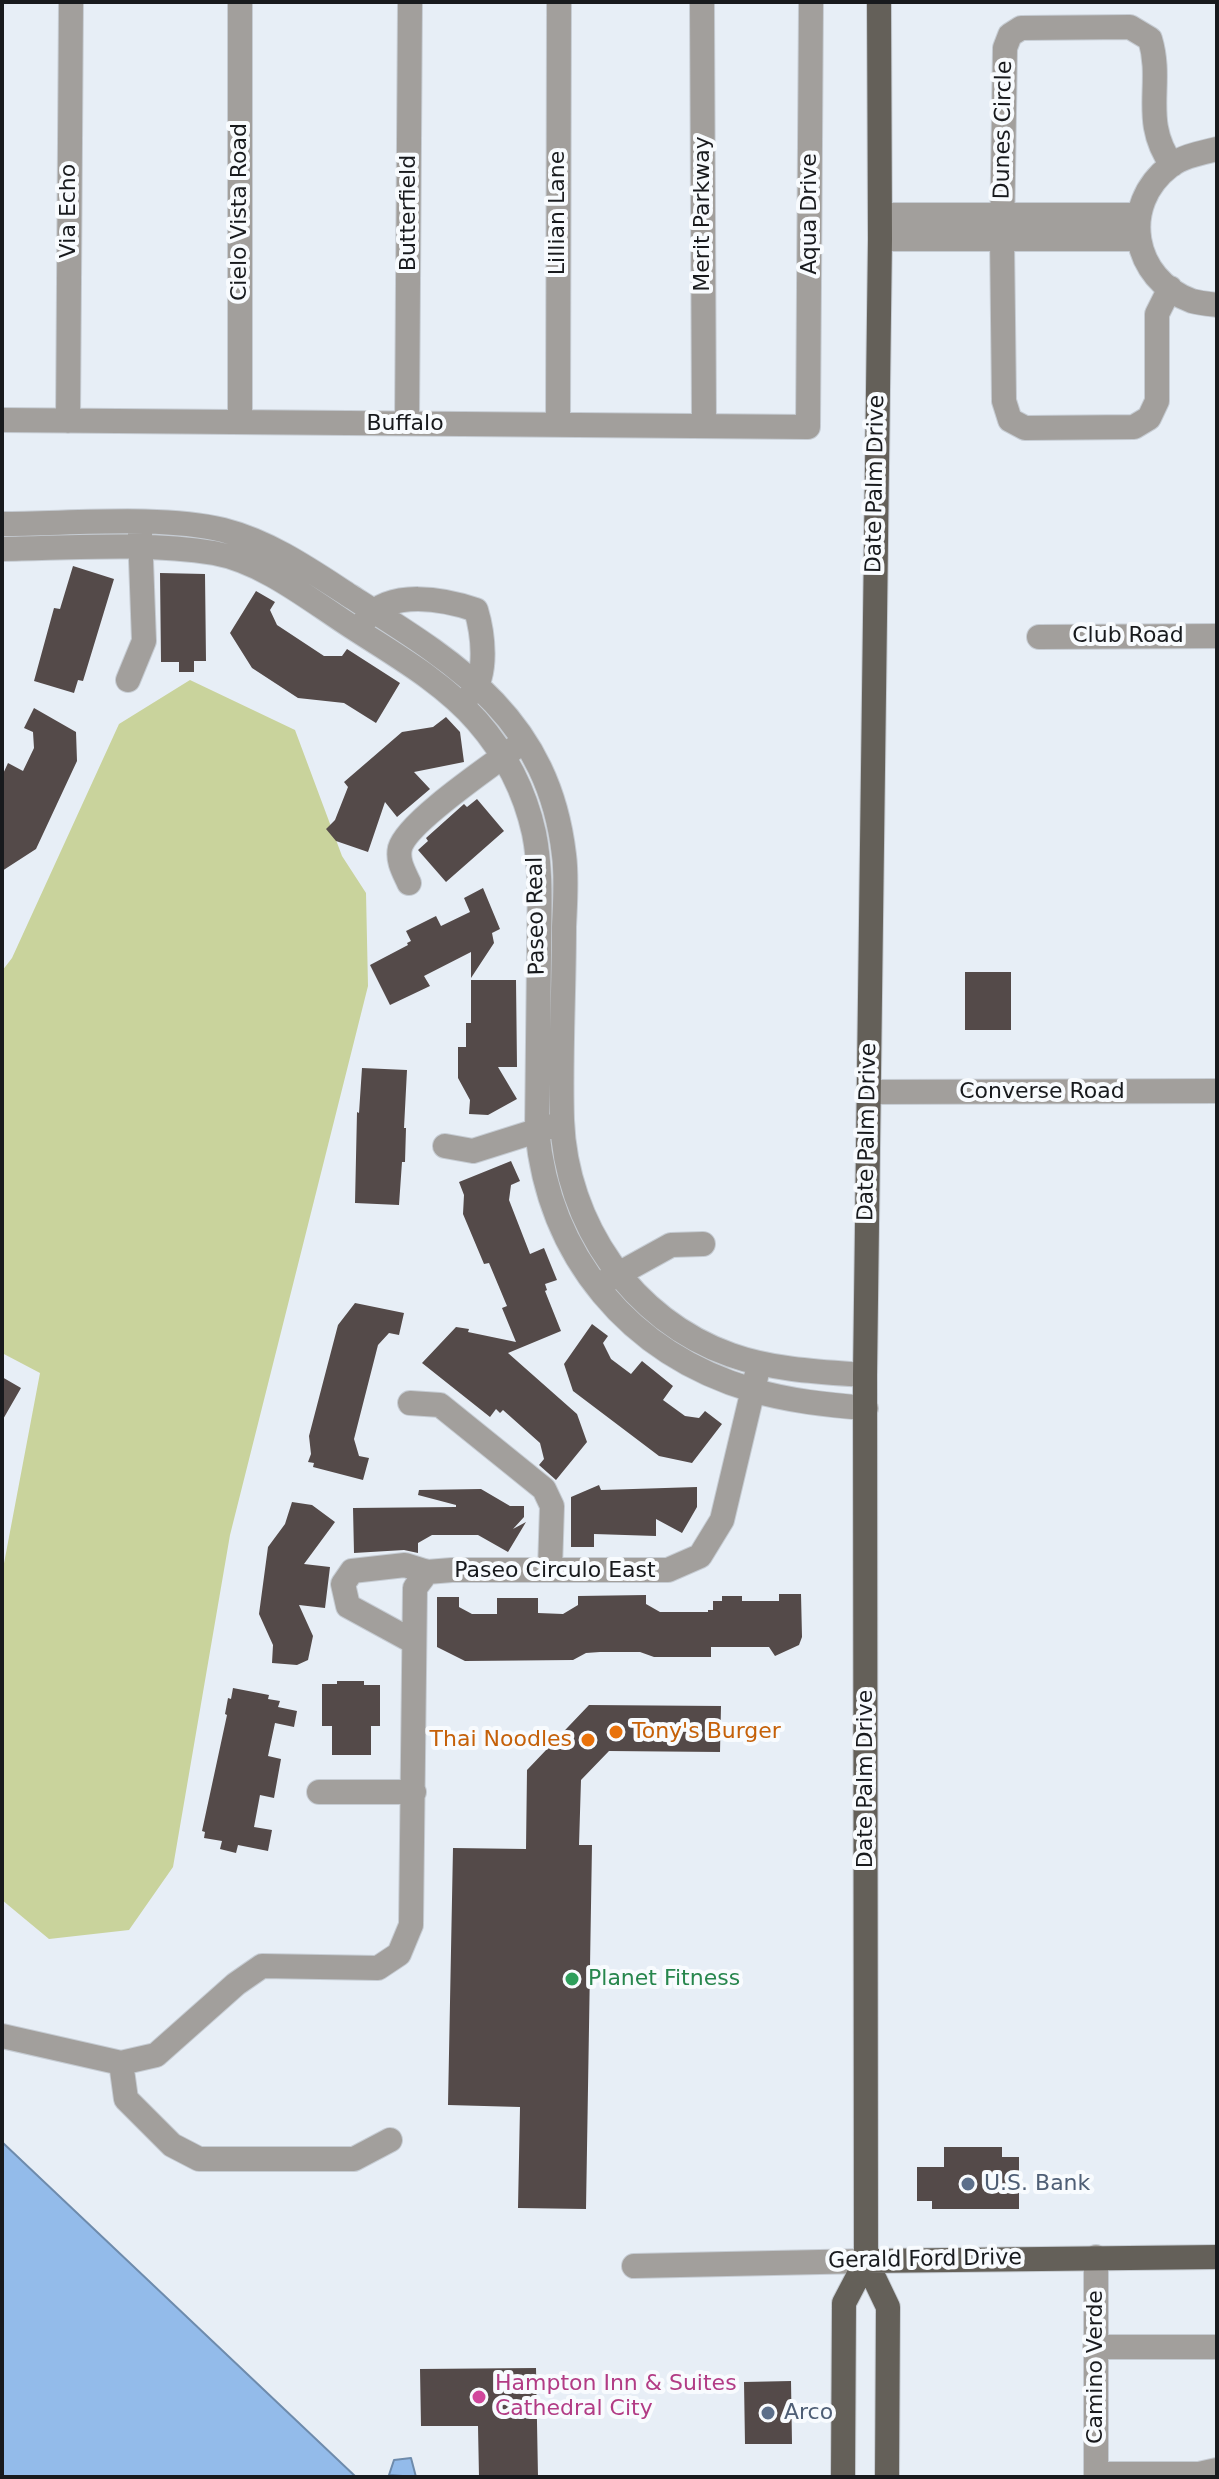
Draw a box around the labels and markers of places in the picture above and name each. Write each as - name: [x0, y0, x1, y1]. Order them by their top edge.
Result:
- place label: Tony's Burger: [632, 1719, 781, 1745]
- marker: Tony's Burger: [607, 1723, 625, 1741]
- place label: Thai Noodles: [430, 1727, 572, 1753]
- marker: Thai Noodles: [579, 1731, 597, 1749]
- place label: Planet Fitness: [588, 1966, 740, 1992]
- marker: Planet Fitness: [563, 1970, 581, 1988]
- place label: U.S. Bank: [984, 2171, 1090, 2197]
- marker: U.S. Bank: [959, 2175, 977, 2193]
- place label: Hampton Inn & Suites Cathedral City: [495, 2371, 737, 2422]
- marker: Hampton Inn & Suites Cathedral City: [470, 2388, 488, 2406]
- place label: Arco: [784, 2400, 833, 2426]
- marker: Arco: [759, 2404, 777, 2422]

